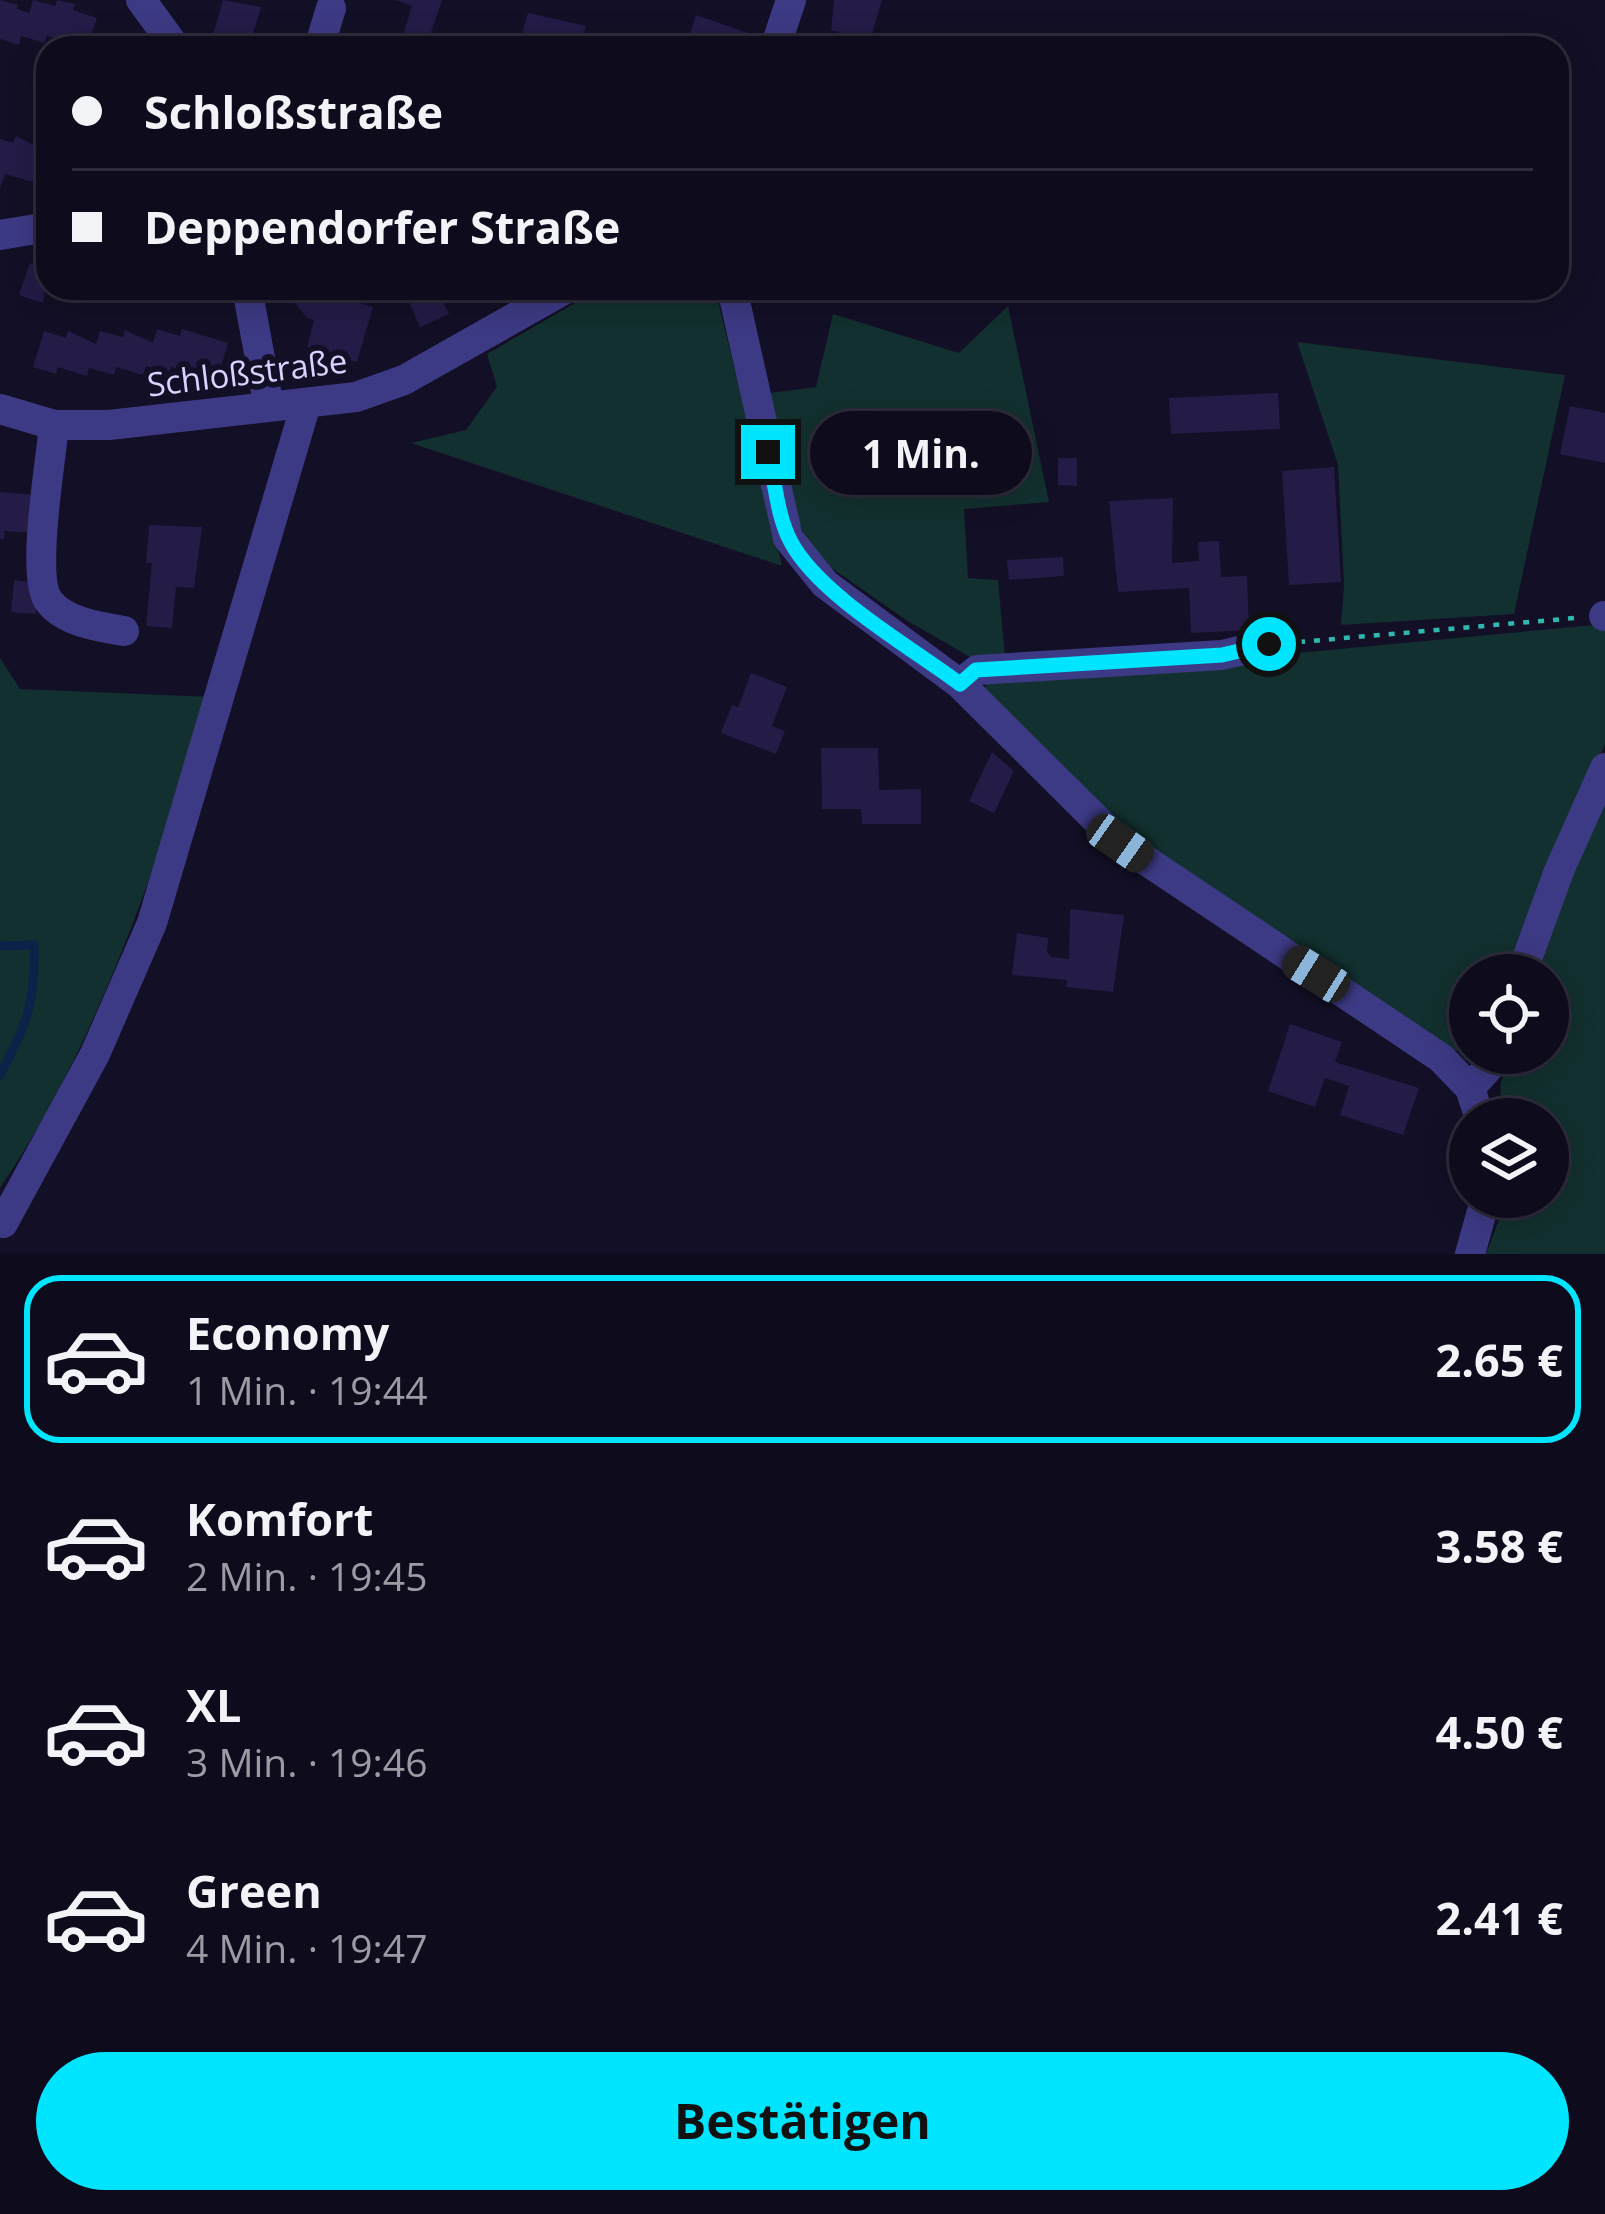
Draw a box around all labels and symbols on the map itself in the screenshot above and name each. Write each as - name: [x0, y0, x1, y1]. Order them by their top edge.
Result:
- street label: Schloßstraße: [144, 337, 350, 407]
- callout: 1 Min.: [810, 410, 1032, 494]
- route end: [741, 425, 795, 479]
- route start: [1242, 617, 1296, 671]
- car: [1080, 808, 1160, 878]
- car: [1276, 940, 1356, 1008]

